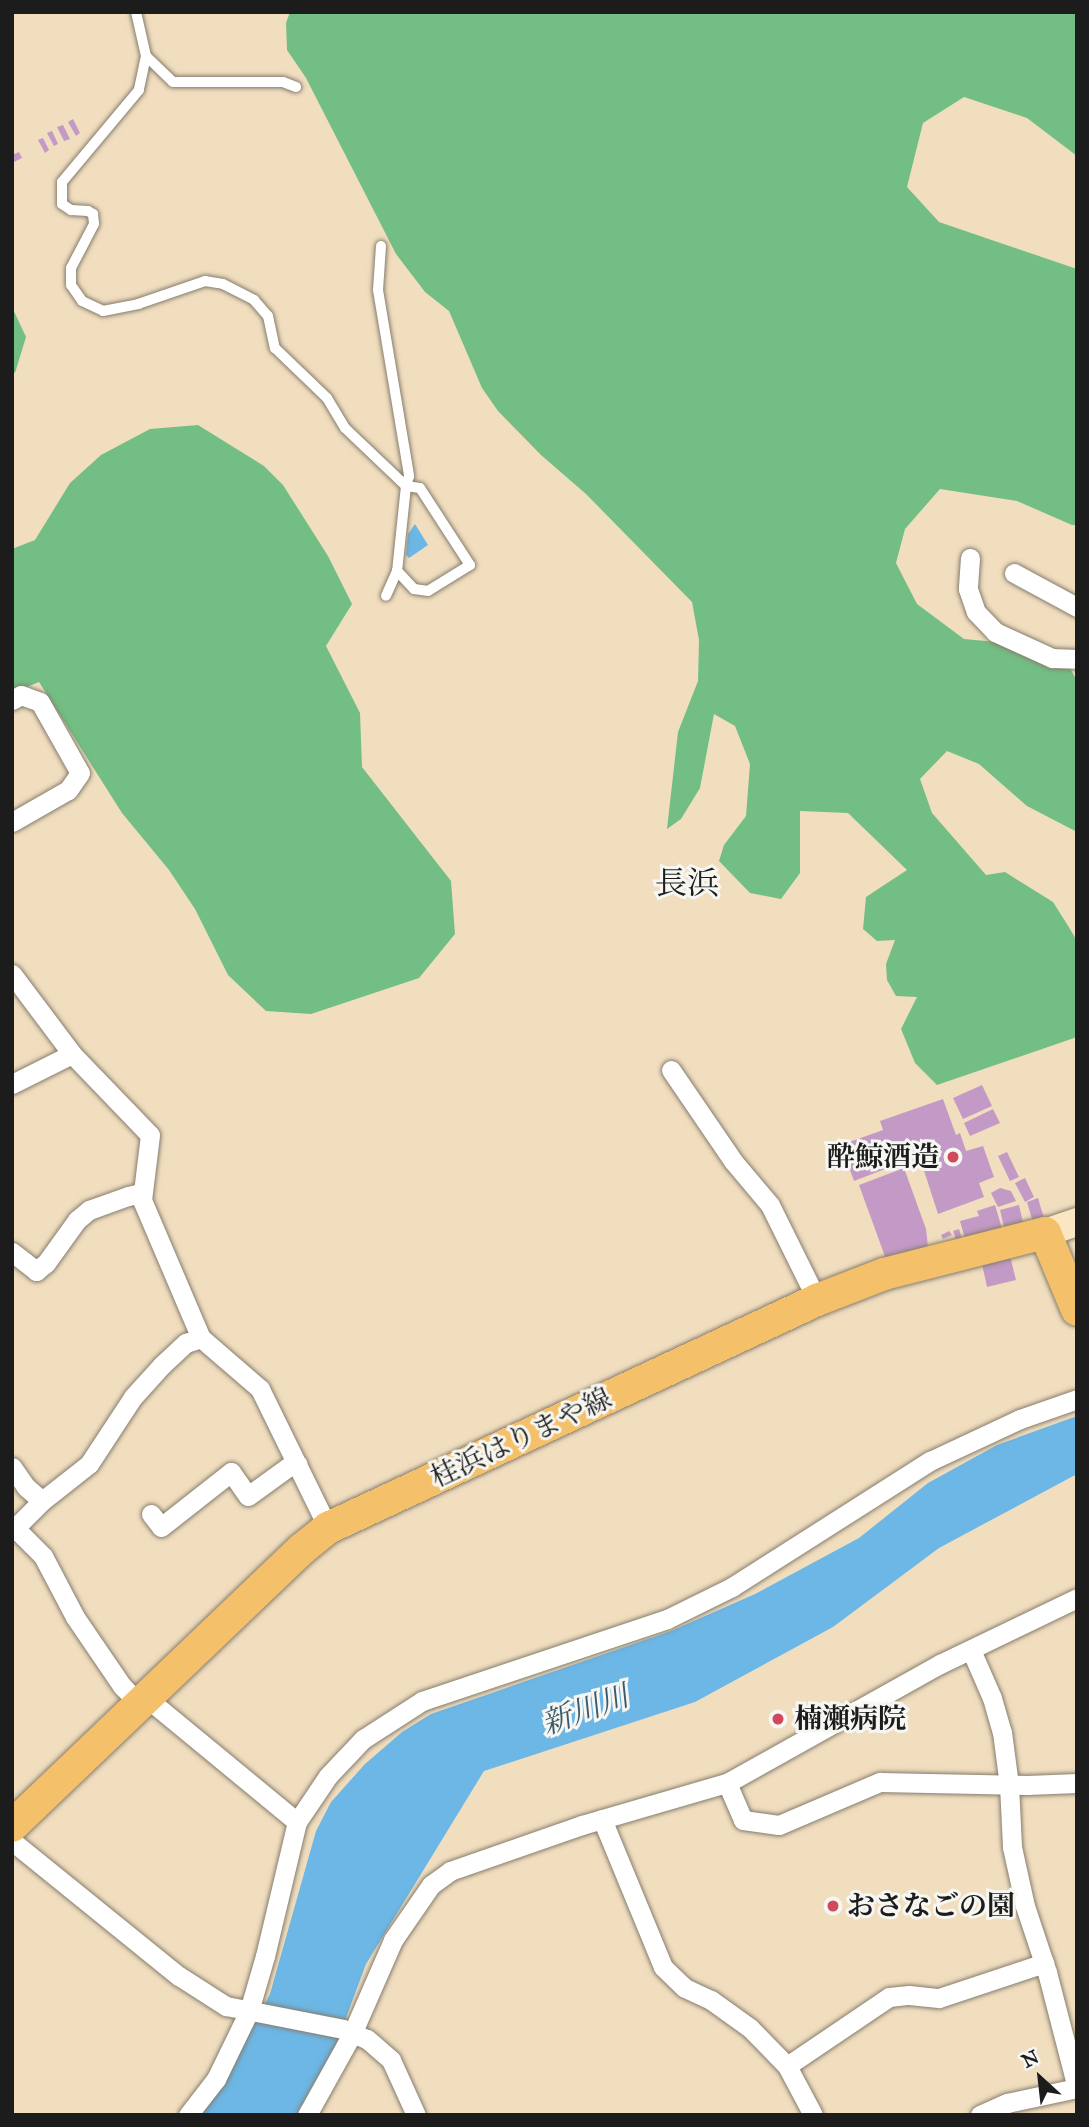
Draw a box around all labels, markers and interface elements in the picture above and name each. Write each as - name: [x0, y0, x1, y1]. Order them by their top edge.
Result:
- district label: 長浜: [655, 865, 719, 903]
- place label: 酔鯨酒造: [827, 1140, 939, 1174]
- marker: 酔鯨酒造: [945, 1149, 961, 1165]
- street label: 桂浜はりまや線: [425, 1381, 617, 1495]
- water label: 新川川: [537, 1678, 633, 1742]
- place label: 楠瀬病院: [794, 1702, 906, 1736]
- marker: 楠瀬病院: [768, 1709, 788, 1729]
- place label: おさなごの園: [847, 1889, 1015, 1923]
- marker: おさなごの園: [825, 1898, 841, 1914]
- north arrow: [1005, 2043, 1075, 2113]
- text: N: [1018, 2045, 1043, 2073]

